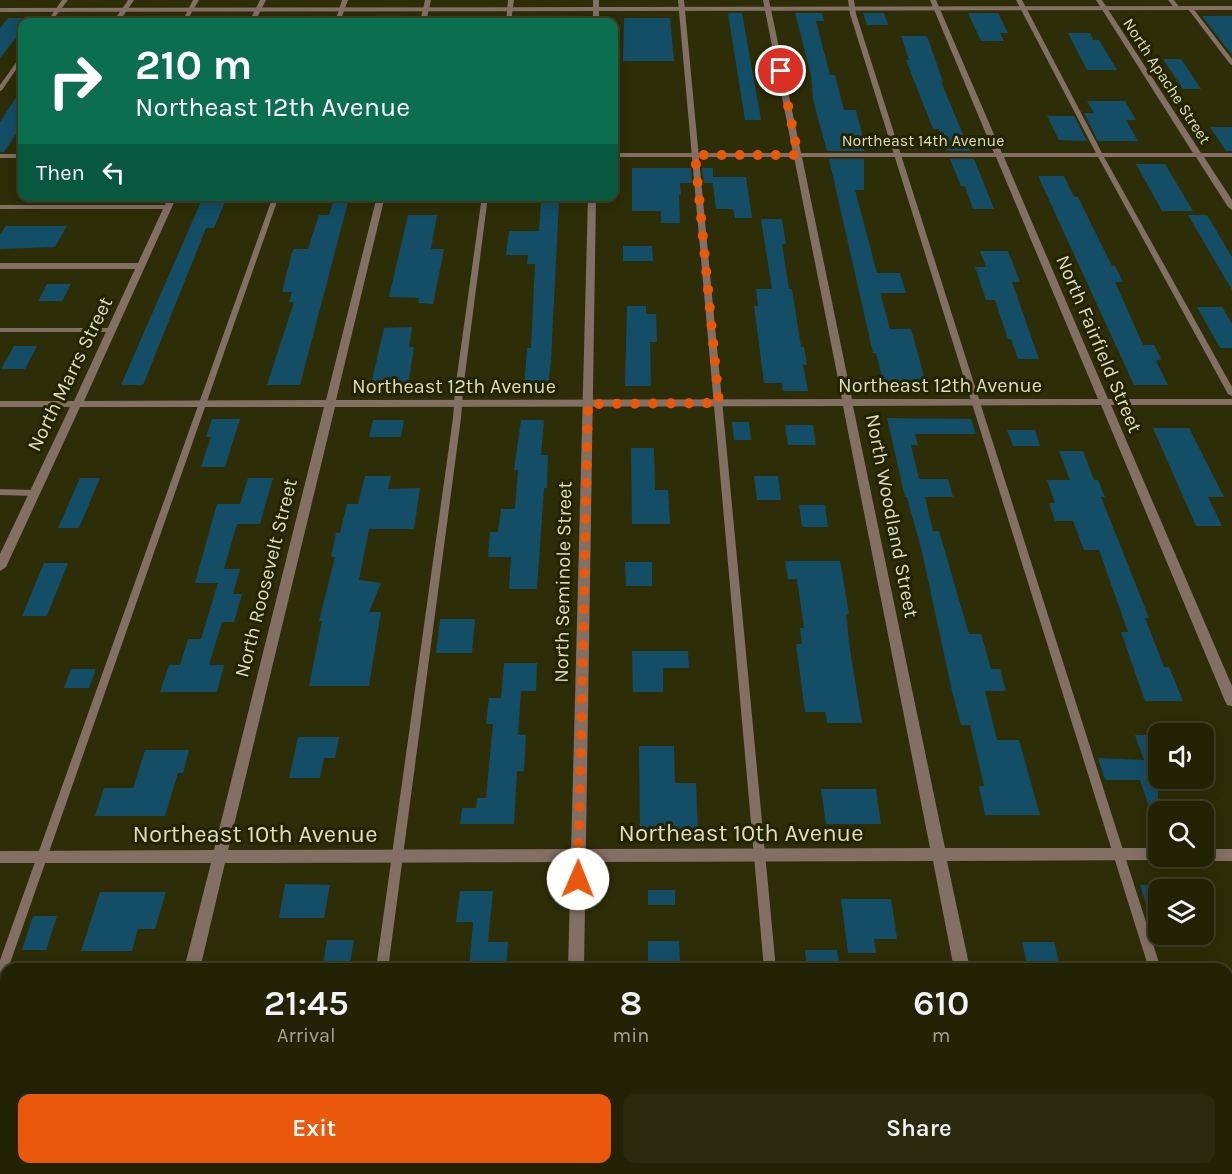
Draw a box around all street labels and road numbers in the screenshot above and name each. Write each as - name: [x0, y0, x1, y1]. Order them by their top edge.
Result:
- street label: North Apache Street: [1119, 15, 1215, 147]
- street label: Northeast 14th Avenue: [842, 131, 1004, 150]
- street label: North Fairfield Street: [1051, 252, 1147, 437]
- street label: North Marrs Street: [23, 293, 118, 455]
- street label: Northeast 12th Avenue: [838, 374, 1042, 397]
- street label: Northeast 12th Avenue: [352, 375, 556, 398]
- street label: North Woodland Street: [861, 412, 923, 620]
- street label: North Roosevelt Street: [230, 476, 302, 680]
- street label: North Seminole Street: [550, 480, 576, 683]
- street label: Northeast 10th Avenue: [619, 819, 863, 847]
- street label: Northeast 10th Avenue: [133, 820, 377, 848]

